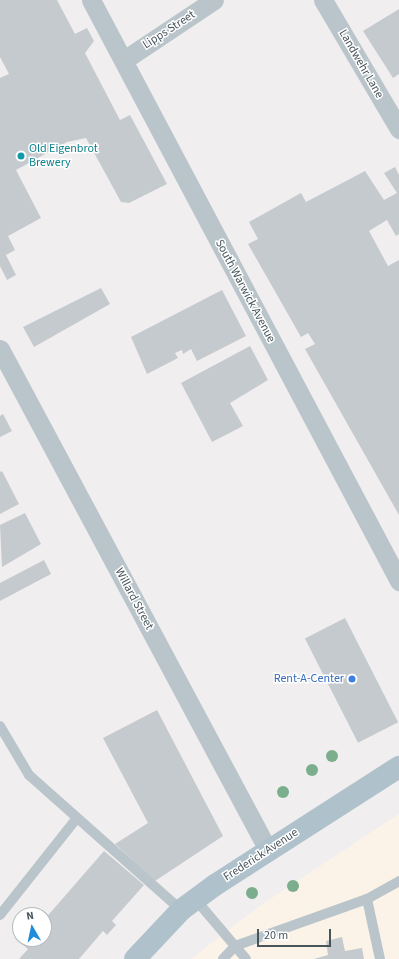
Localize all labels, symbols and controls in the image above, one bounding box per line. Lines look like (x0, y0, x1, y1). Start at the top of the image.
street label: Lipps Street (140, 8, 198, 52)
street label: Landwehr Lane (335, 27, 387, 101)
place label: Old Eigenbrot Brewery (29, 142, 98, 170)
marker: Old Eigenbrot Brewery (16, 151, 26, 161)
street label: South Warwick Avenue (212, 237, 278, 345)
street label: Willard Street (112, 566, 156, 632)
place label: Rent-A-Center (274, 672, 344, 686)
marker: Rent-A-Center (347, 674, 357, 684)
street label: Frederick Avenue (221, 825, 301, 885)
north arrow (12, 907, 52, 947)
text: N (25, 908, 35, 924)
scale bar (259, 921, 333, 947)
text: 20 m (264, 927, 288, 944)

